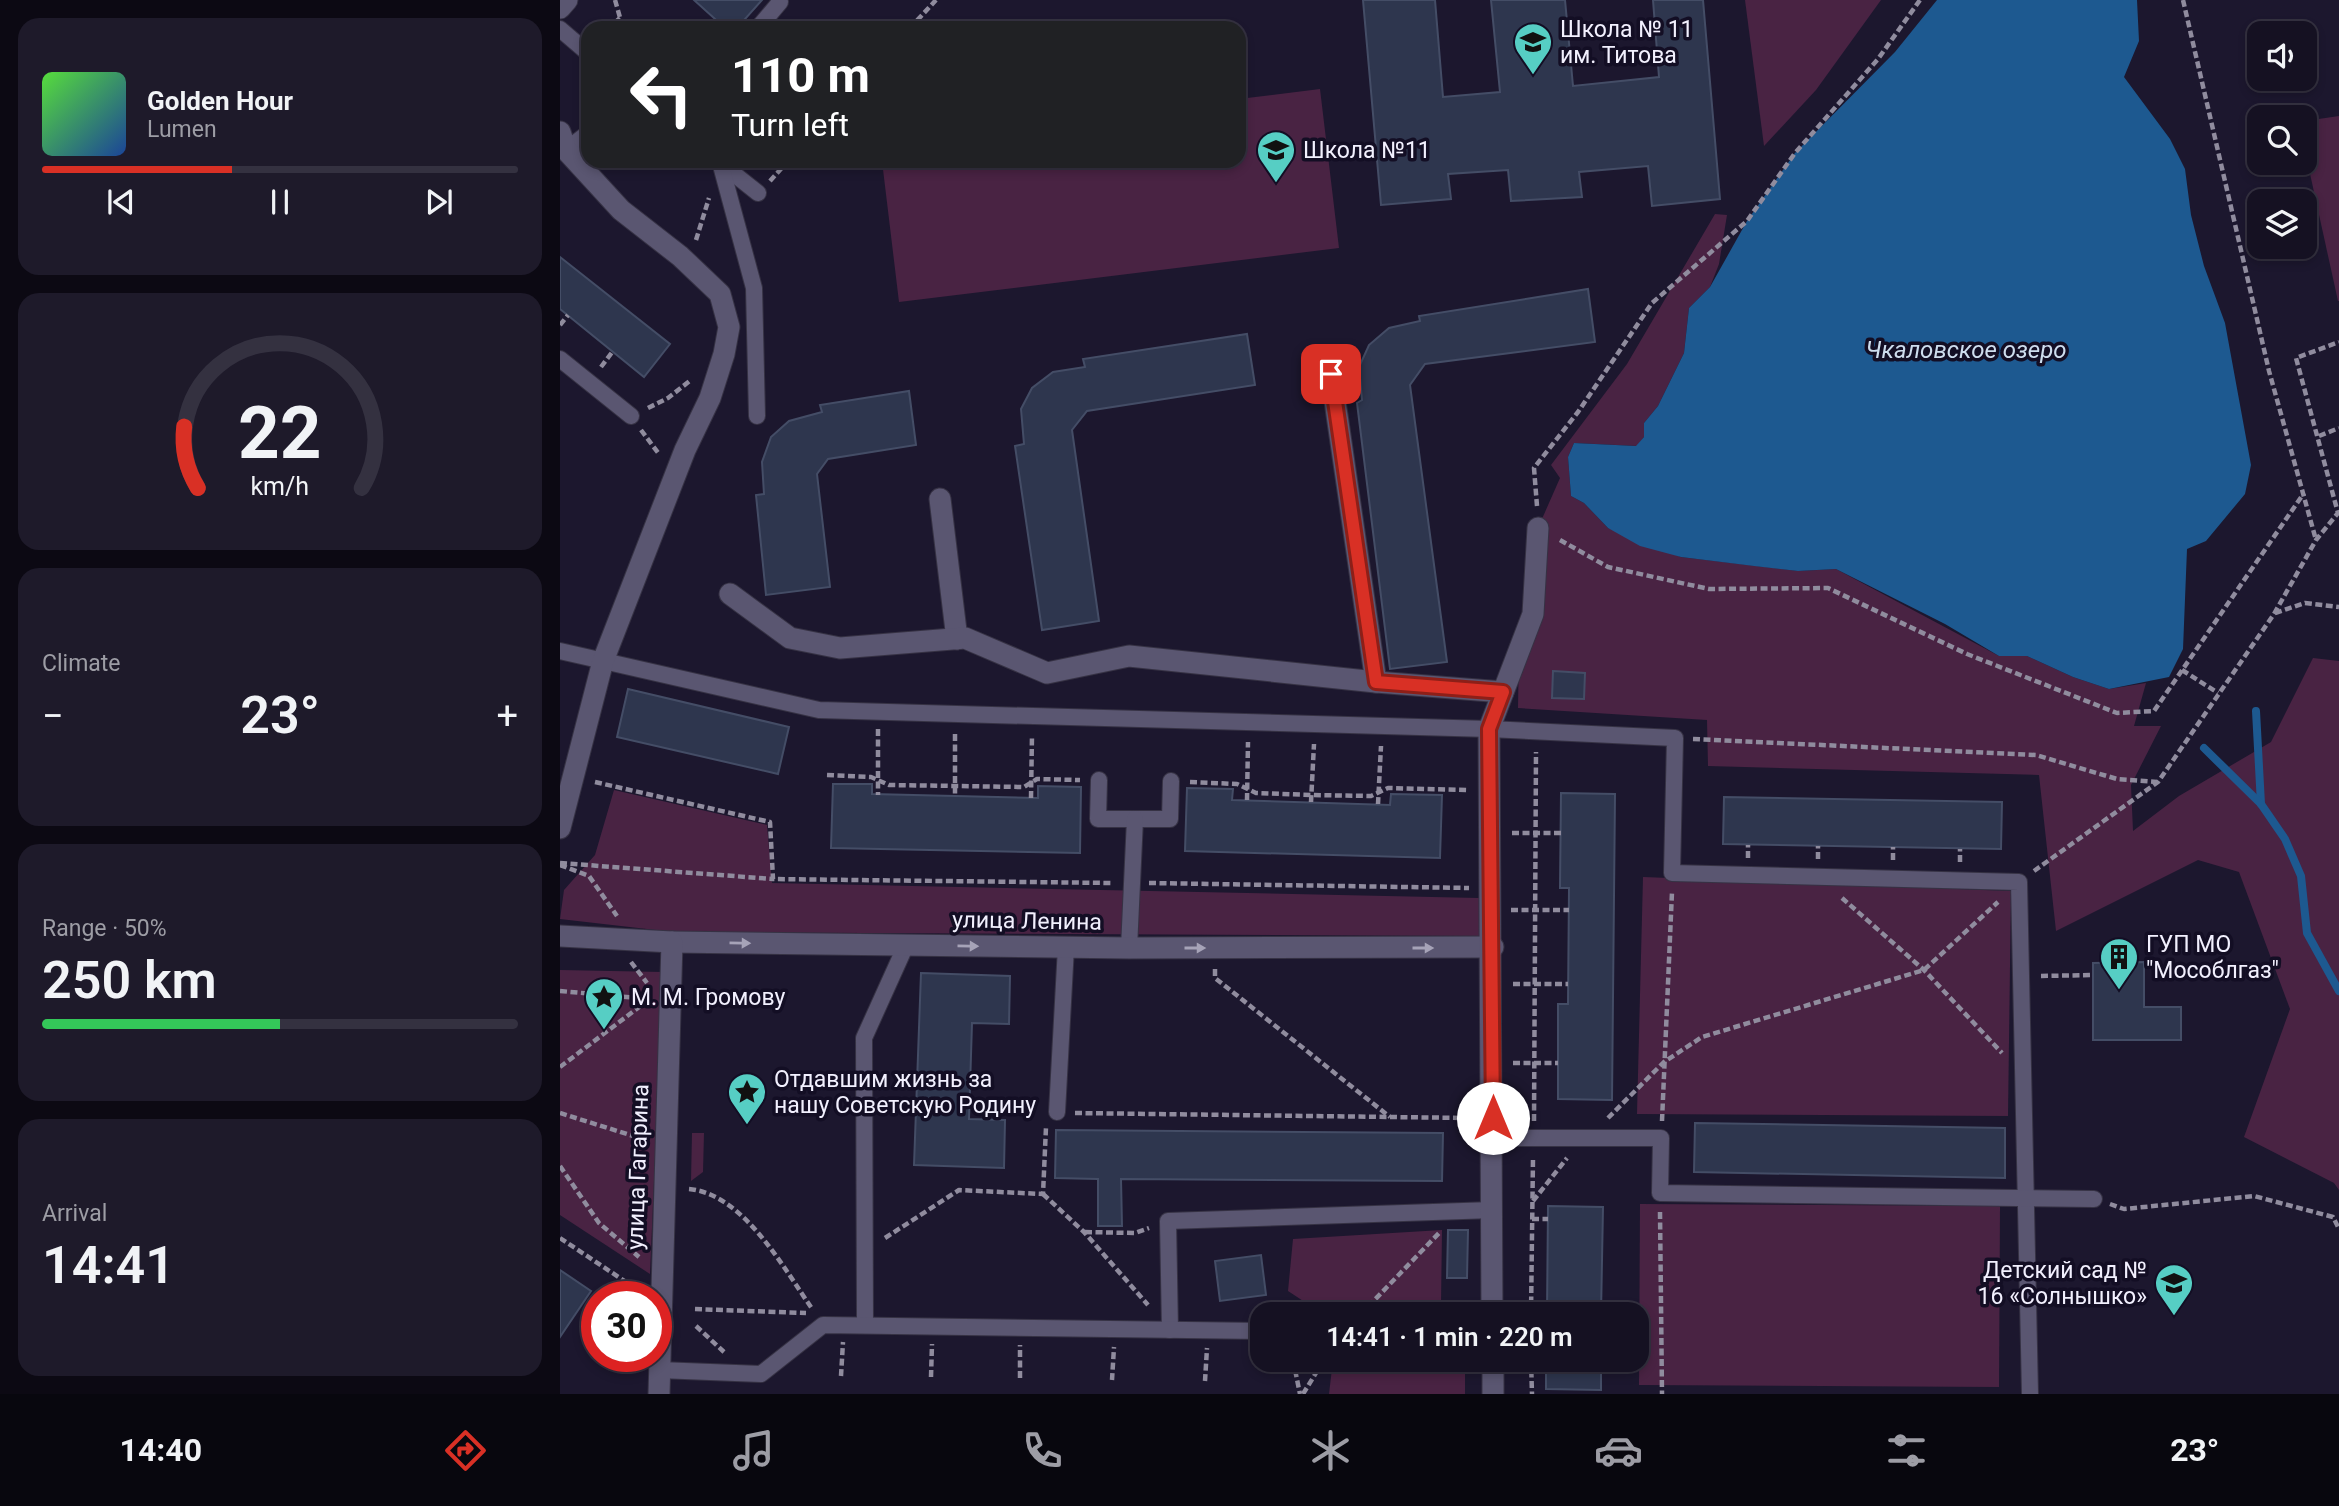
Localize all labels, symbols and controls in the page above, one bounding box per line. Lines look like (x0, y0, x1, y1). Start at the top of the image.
place label: Школа № 11 им. Титова (1560, 16, 1694, 69)
school or university icon: Школа № 11 им. Титова (1512, 21, 1554, 76)
map controls (2247, 21, 2317, 259)
button: sound (2247, 21, 2317, 91)
text: 110 m (731, 47, 870, 104)
icon: left (616, 49, 707, 140)
text: Golden Hour (147, 86, 293, 116)
button: search (2247, 105, 2317, 175)
text: Turn left (731, 106, 849, 144)
text: Lumen (147, 116, 217, 143)
school or university icon: Школа №11 (1255, 129, 1297, 184)
place label: Школа №11 (1303, 137, 1431, 164)
icon: previous (102, 183, 140, 221)
icon: pause (261, 183, 299, 221)
icon: next (420, 183, 458, 221)
button: layers (2247, 189, 2317, 259)
water label: Чкаловское озеро (1865, 336, 2067, 364)
pin (1301, 344, 1361, 404)
icon: arrive (1312, 355, 1350, 393)
text: 22 (238, 390, 322, 476)
text: km/h (251, 472, 309, 501)
text: Climate (42, 650, 121, 677)
text: 23° (240, 685, 320, 746)
text: − (42, 694, 64, 738)
text: + (496, 694, 518, 738)
street label: улица Ленина (952, 906, 1102, 936)
text: Range · 50% (42, 915, 167, 942)
place label: ГУП МО "Мособлгаз" (2146, 931, 2279, 984)
building icon: ГУП МО "Мособлгаз" (2098, 936, 2140, 991)
one-way arrow (729, 937, 751, 949)
one-way arrow (957, 940, 979, 952)
one-way arrow (1184, 942, 1206, 954)
one-way arrow (1412, 942, 1434, 954)
text: 250 km (42, 950, 217, 1011)
place icon: М. М. Громову (583, 976, 625, 1031)
place label: М. М. Громову (631, 984, 785, 1011)
place label: Отдавшим жизнь за нашу Советскую Родину (774, 1066, 1036, 1119)
place icon: Отдавшим жизнь за нашу Советскую Родину (726, 1071, 768, 1126)
position arrow (1456, 1081, 1530, 1155)
street label: улица Гагарина (622, 1084, 654, 1250)
text: Arrival (42, 1200, 107, 1227)
text: 14:41 (42, 1235, 175, 1296)
place label: Детский сад № 16 «Солнышко» (1978, 1257, 2147, 1310)
school or university icon: Детский сад № 16 «Солнышко» (2153, 1262, 2195, 1317)
speed limit sign: 30 (581, 1281, 672, 1372)
text: 14:41 · 1 min · 220 m (1326, 1322, 1573, 1352)
icon: directions (441, 1426, 490, 1475)
icon: music (729, 1426, 778, 1475)
icon: phone (1018, 1426, 1067, 1475)
icon: climate (1306, 1426, 1355, 1475)
icon: car (1594, 1426, 1643, 1475)
icon: filters (1882, 1426, 1931, 1475)
text: 14:40 (120, 1431, 202, 1469)
text: 23° (2170, 1431, 2219, 1469)

